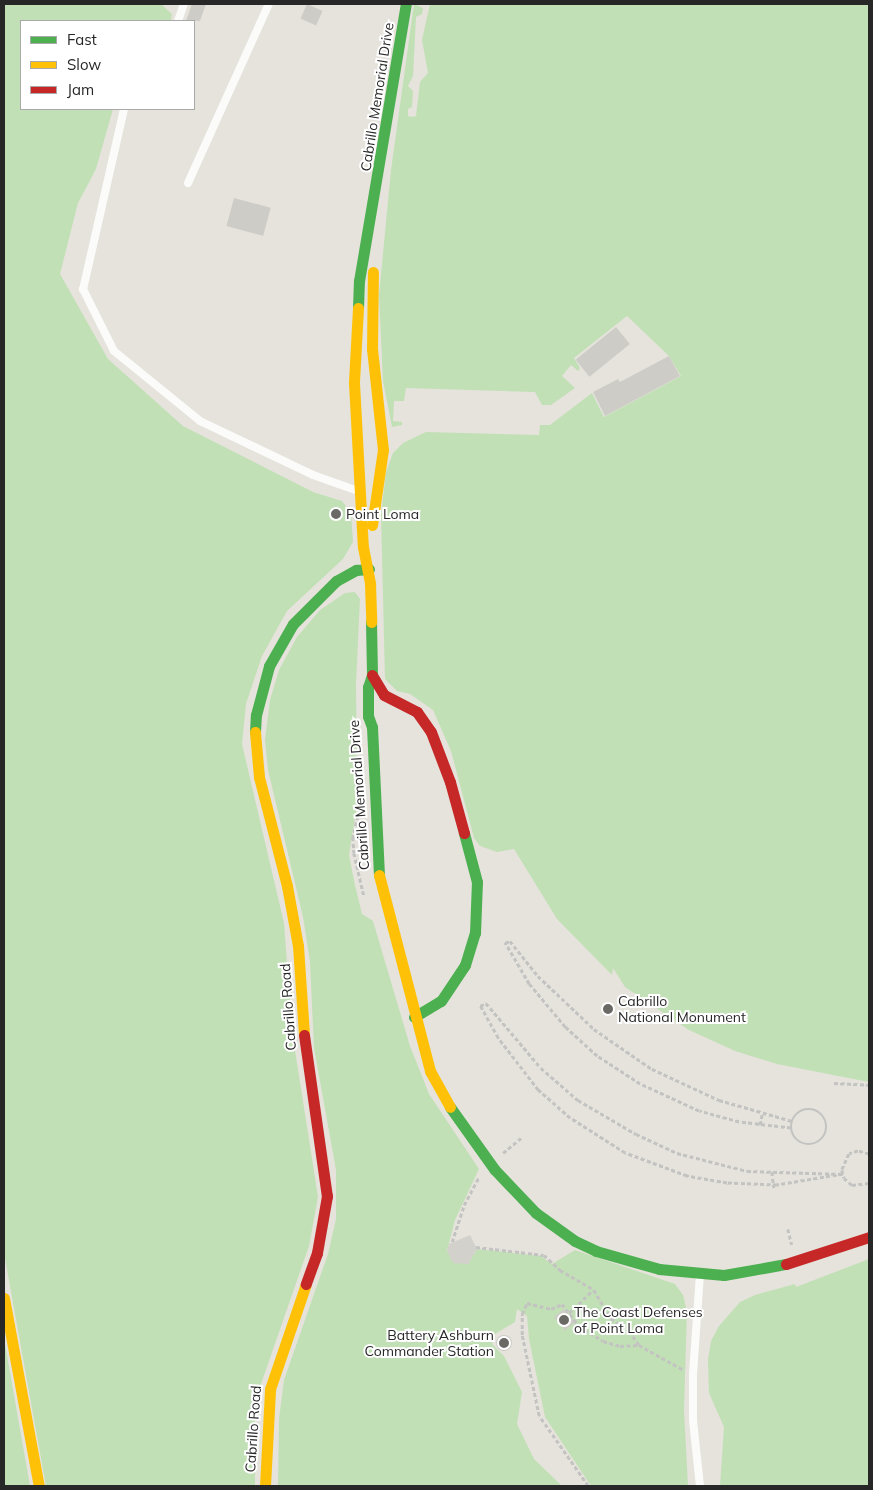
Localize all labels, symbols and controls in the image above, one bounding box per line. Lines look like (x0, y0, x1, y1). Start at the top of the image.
legend (20, 20, 195, 110)
street label: Cabrillo Memorial Drive (357, 21, 397, 173)
text: Fast (67, 30, 97, 49)
text: Slow (67, 55, 101, 74)
text: Jam (67, 80, 94, 99)
place label: Point Loma (346, 506, 419, 522)
marker: Point Loma (330, 508, 342, 520)
street label: Cabrillo Memorial Drive (345, 719, 373, 871)
street label: Cabrillo Road (277, 963, 299, 1051)
place label: Cabrillo National Monument (618, 993, 746, 1026)
marker: Cabrillo National Monument (602, 1003, 614, 1015)
place label: The Coast Defenses of Point Loma (574, 1304, 703, 1336)
marker: The Coast Defenses of Point Loma (558, 1314, 570, 1326)
place label: Battery Ashburn Commander Station (365, 1327, 494, 1360)
marker: Battery Ashburn Commander Station (498, 1337, 510, 1349)
street label: Cabrillo Road (242, 1385, 264, 1473)

